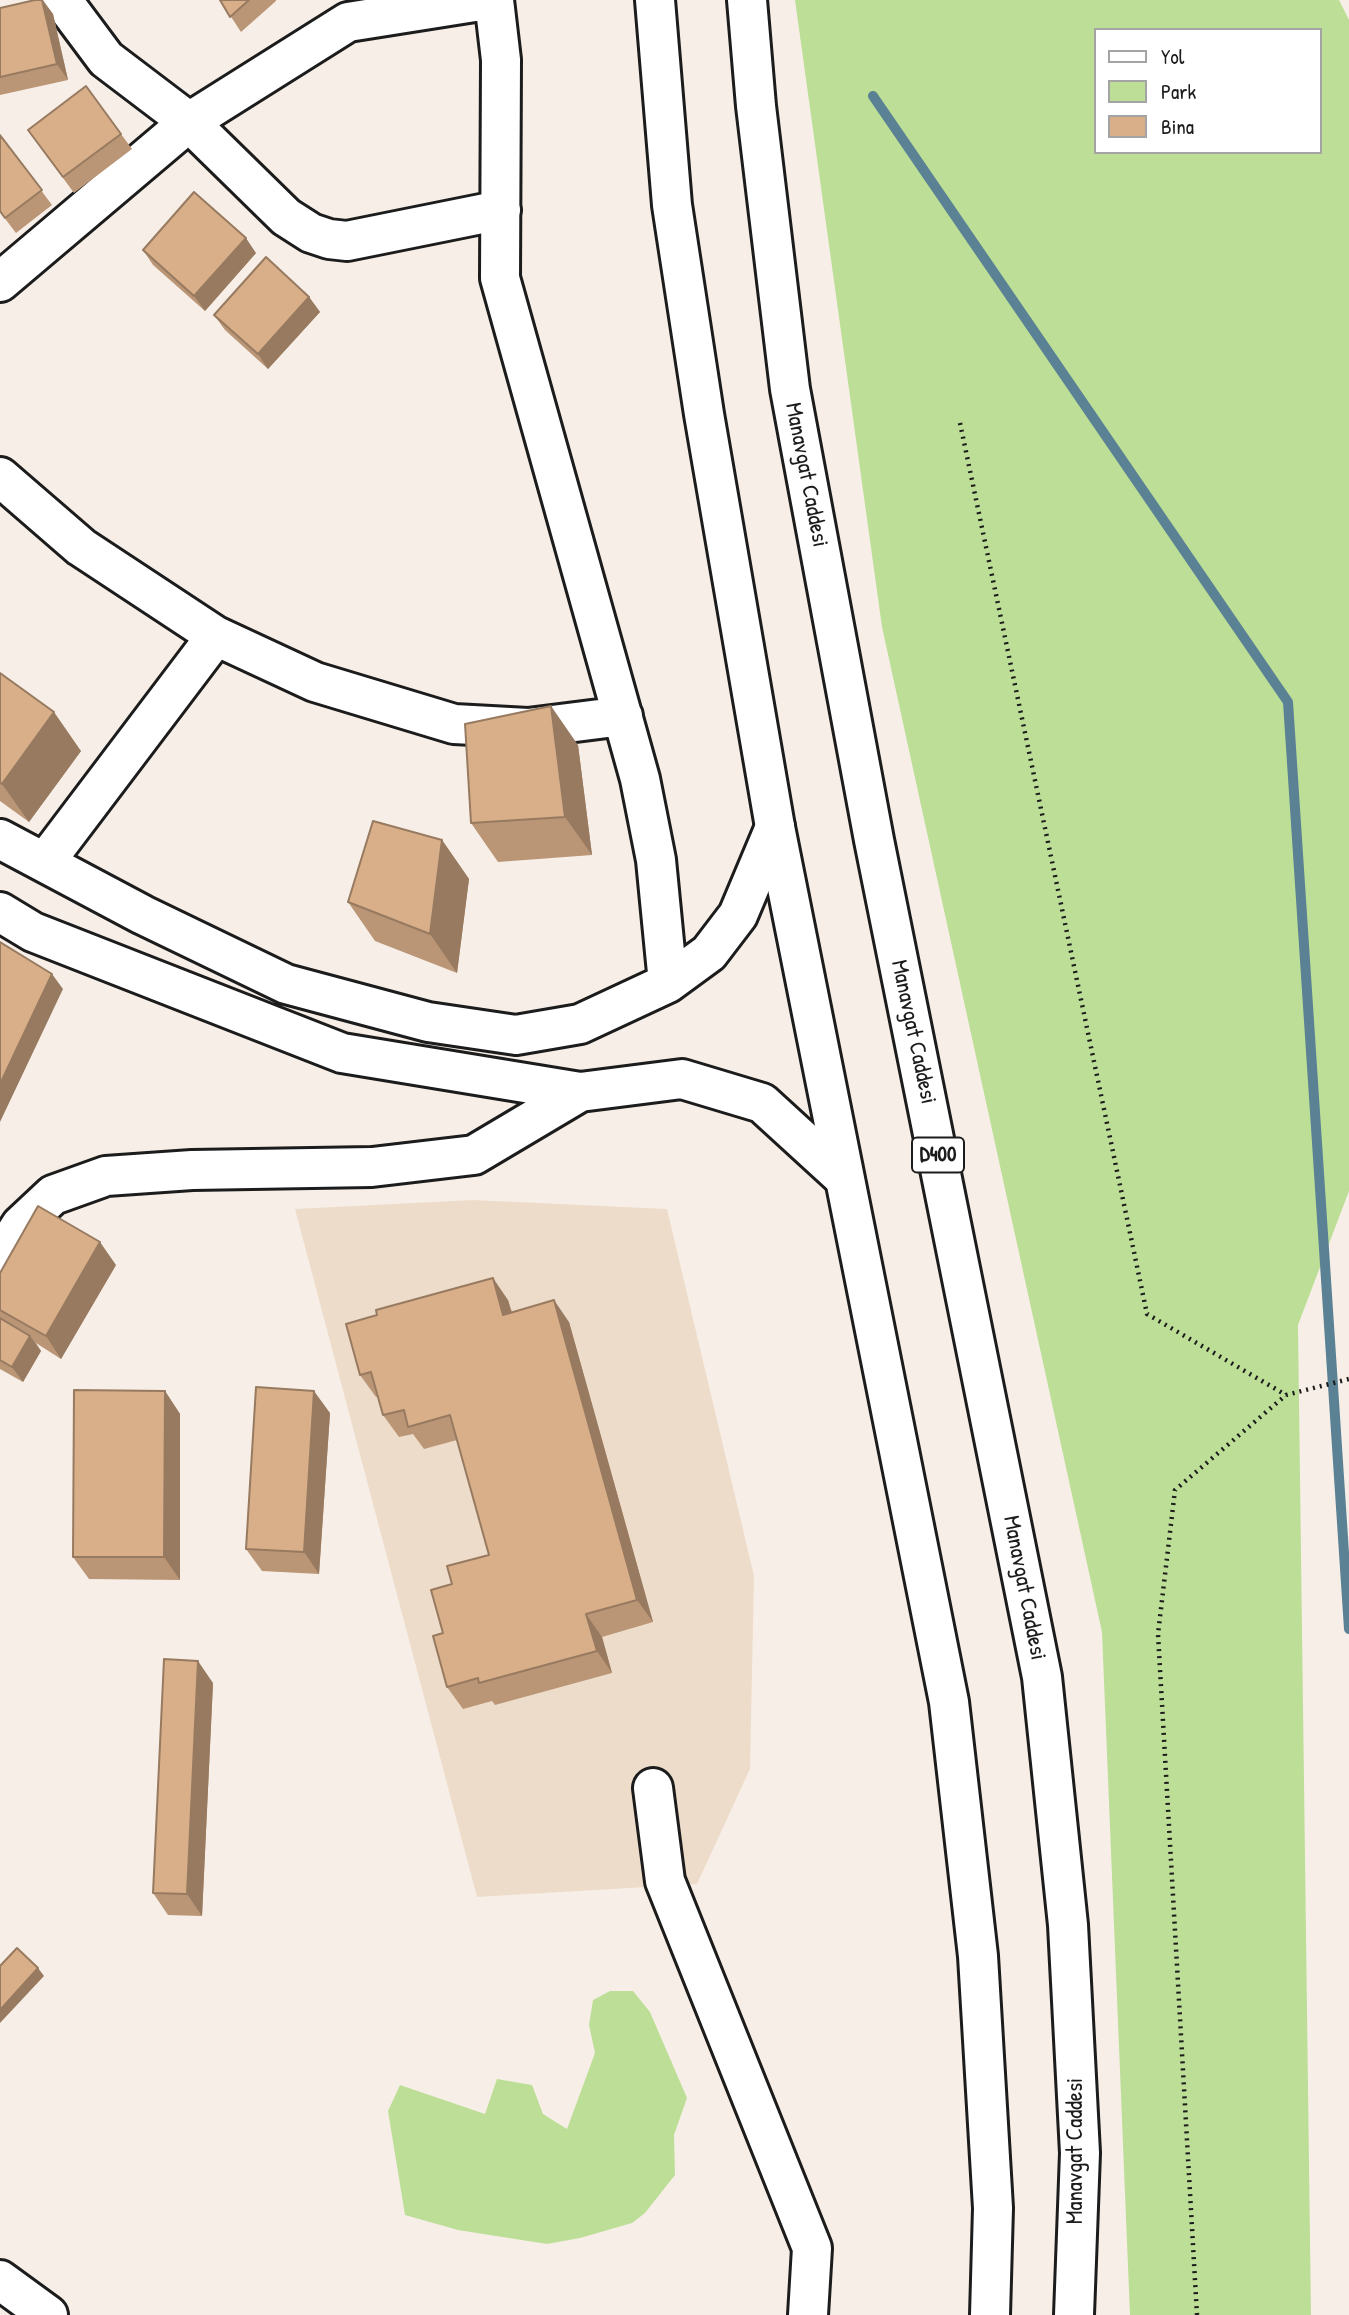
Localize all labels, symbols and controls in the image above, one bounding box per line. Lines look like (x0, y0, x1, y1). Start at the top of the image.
legend (1094, 28, 1321, 154)
text: Yol (1161, 42, 1184, 71)
text: Park (1161, 77, 1196, 106)
text: Bina (1161, 112, 1194, 141)
street label: Manavgat Caddesi (778, 400, 834, 550)
street label: Manavgat Caddesi (884, 957, 942, 1107)
road number: D400 (912, 1138, 964, 1172)
street label: Manavgat Caddesi (996, 1513, 1052, 1663)
street label: Manavgat Caddesi (1062, 2078, 1090, 2224)

